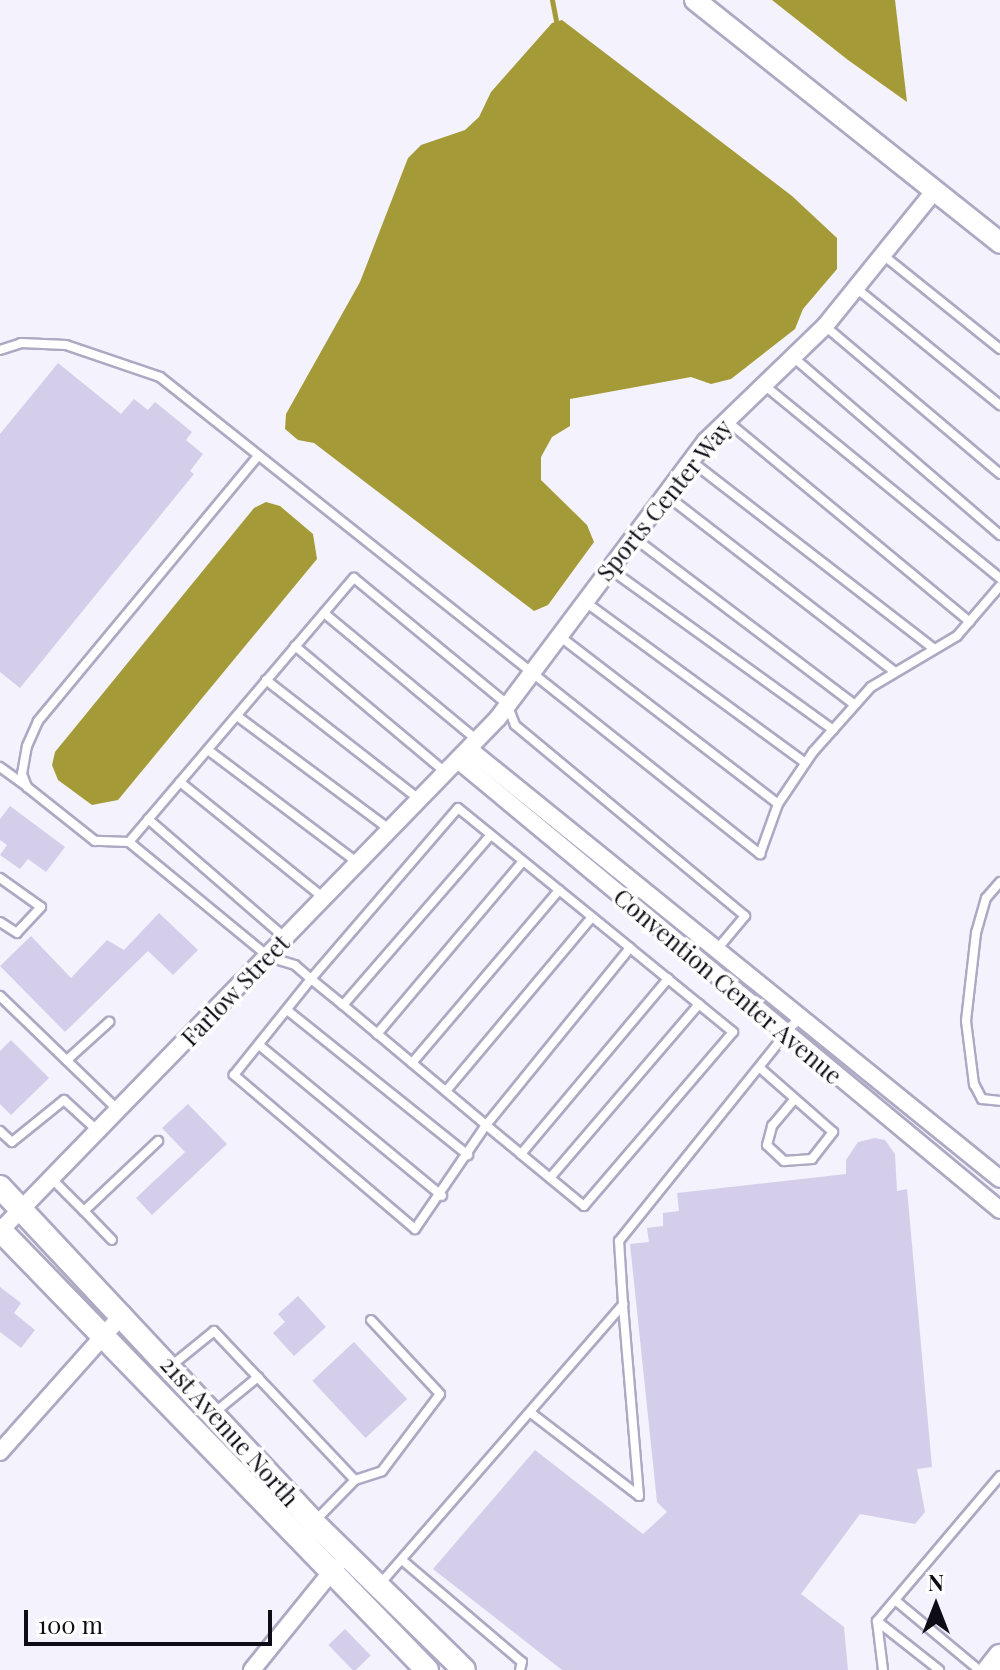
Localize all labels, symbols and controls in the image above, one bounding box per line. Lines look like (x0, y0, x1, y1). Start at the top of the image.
street label: Sports Center Way (590, 413, 738, 587)
street label: Convention Center Avenue (608, 882, 848, 1090)
street label: Farlow Street (175, 928, 295, 1052)
street label: 21st Avenue North (154, 1349, 306, 1513)
north arrow (896, 1566, 976, 1646)
text: N (928, 1567, 944, 1597)
scale bar (28, 1594, 276, 1644)
text: 100 m (38, 1608, 103, 1640)

